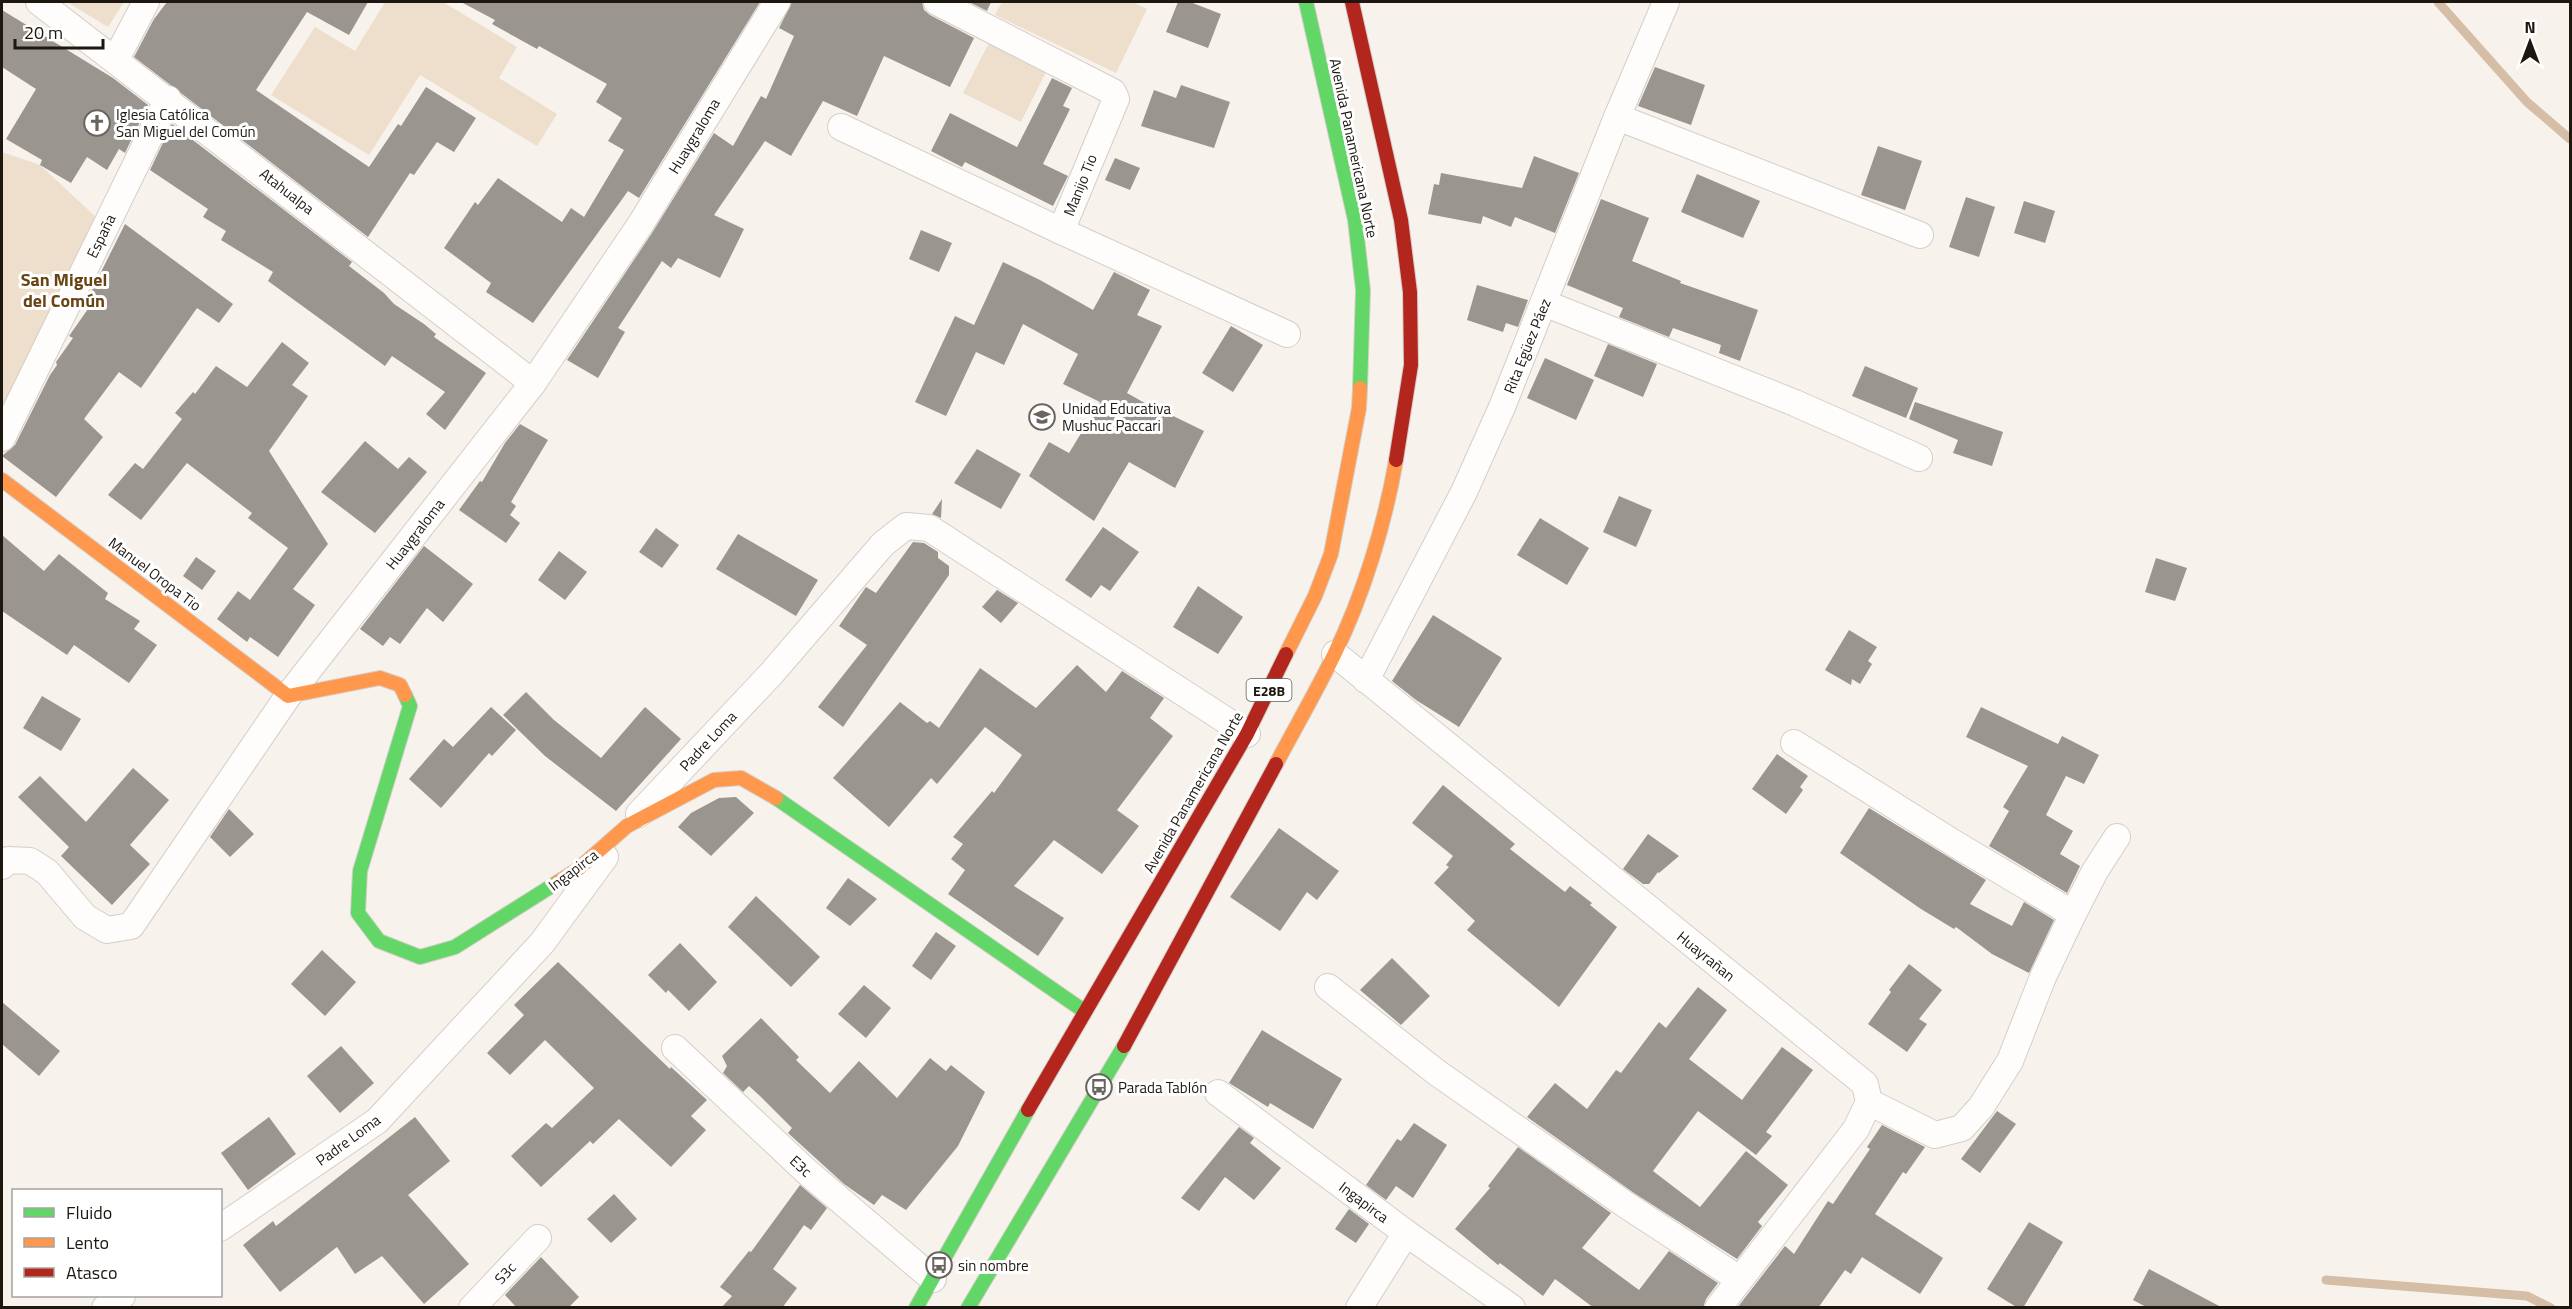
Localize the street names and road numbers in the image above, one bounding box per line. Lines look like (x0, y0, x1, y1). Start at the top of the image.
street label: Avenida Panamericana Norte (1324, 56, 1384, 240)
street label: Huaygraloma (662, 93, 726, 178)
street label: Manijo Tio (1057, 150, 1103, 219)
street label: Atahualpa (255, 162, 320, 220)
street label: España (81, 210, 122, 262)
street label: Rita Egüez Páez (1497, 295, 1557, 397)
street label: Huaygraloma (380, 493, 450, 574)
street label: Manuel Oropa Tio (104, 531, 206, 617)
road number: E28B (1246, 679, 1292, 701)
street label: Padre Loma (674, 705, 742, 776)
street label: Avenida Panamericana Norte (1137, 707, 1249, 877)
street label: Ingapirca (543, 843, 603, 896)
street label: Huayrañan (1672, 925, 1740, 987)
street label: Padre Loma (311, 1108, 386, 1171)
street label: E3c (785, 1150, 817, 1182)
street label: Ingapirca (1334, 1176, 1394, 1229)
street label: S3c (489, 1257, 521, 1289)

